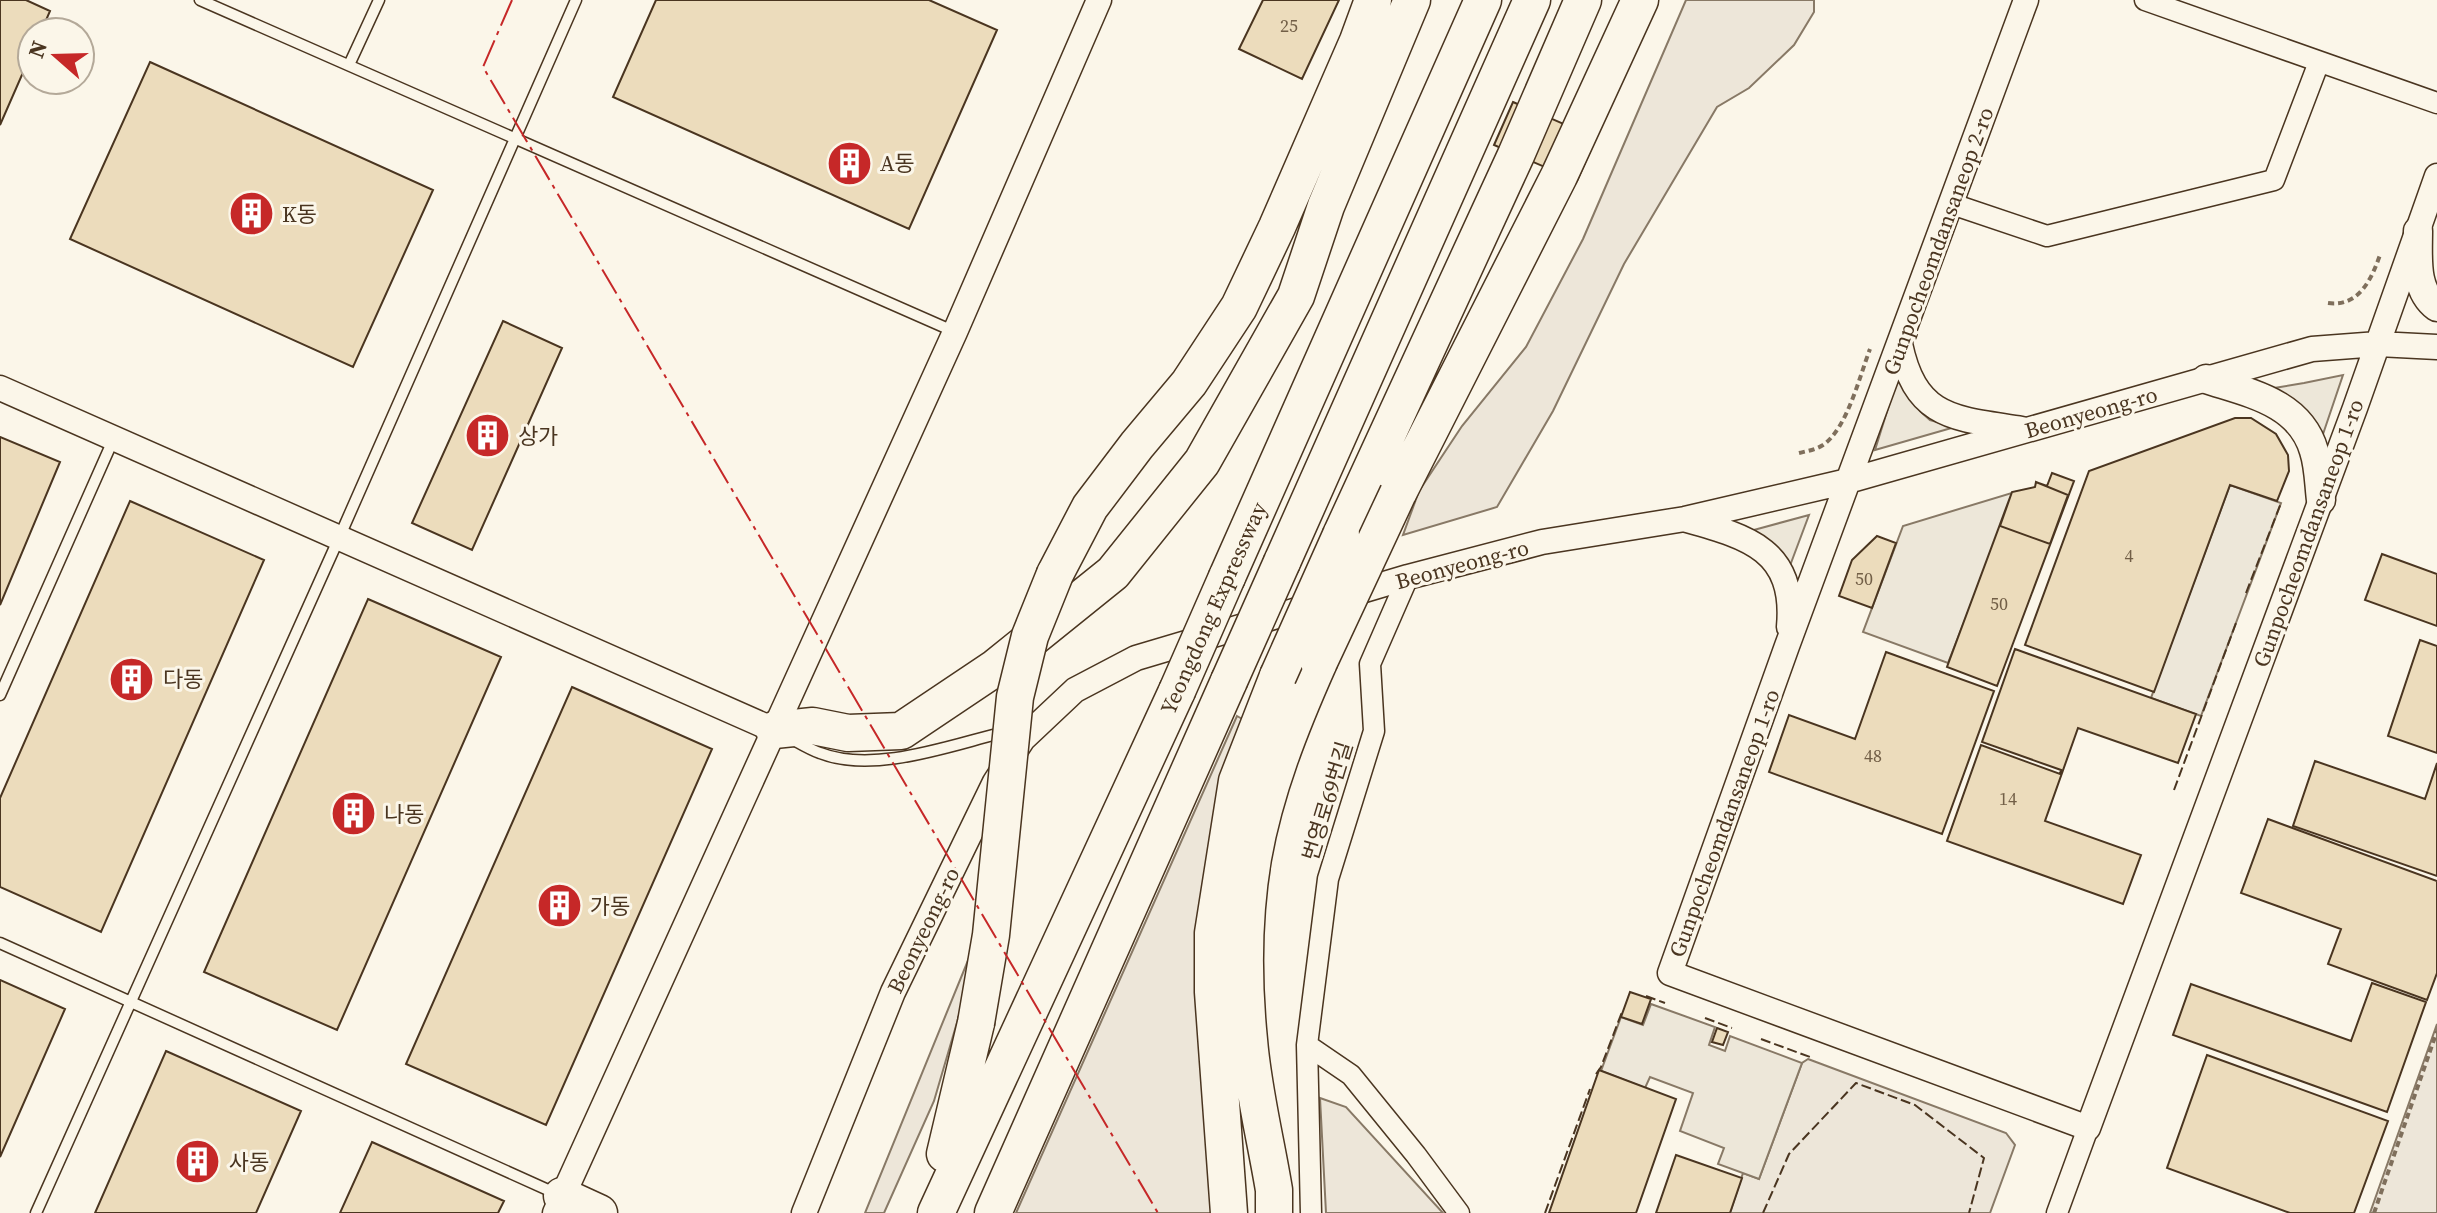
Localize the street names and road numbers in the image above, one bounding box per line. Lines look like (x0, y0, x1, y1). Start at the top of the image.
street label: Gunpocheomdansaneop 2-ro (1875, 103, 2001, 379)
street label: Beonyeong-ro (2021, 379, 2161, 445)
street label: Gunpocheomdansaneop 1-ro (2245, 395, 2371, 671)
street label: Yeongdong Expressway (1153, 496, 1274, 719)
street label: Beonyeong-ro (1392, 532, 1532, 596)
street label: Gunpocheomdansaneop 1-ro (1661, 685, 1787, 961)
street label: 번영로69번길 (1295, 738, 1359, 864)
street label: Beonyeong-ro (880, 862, 966, 998)

